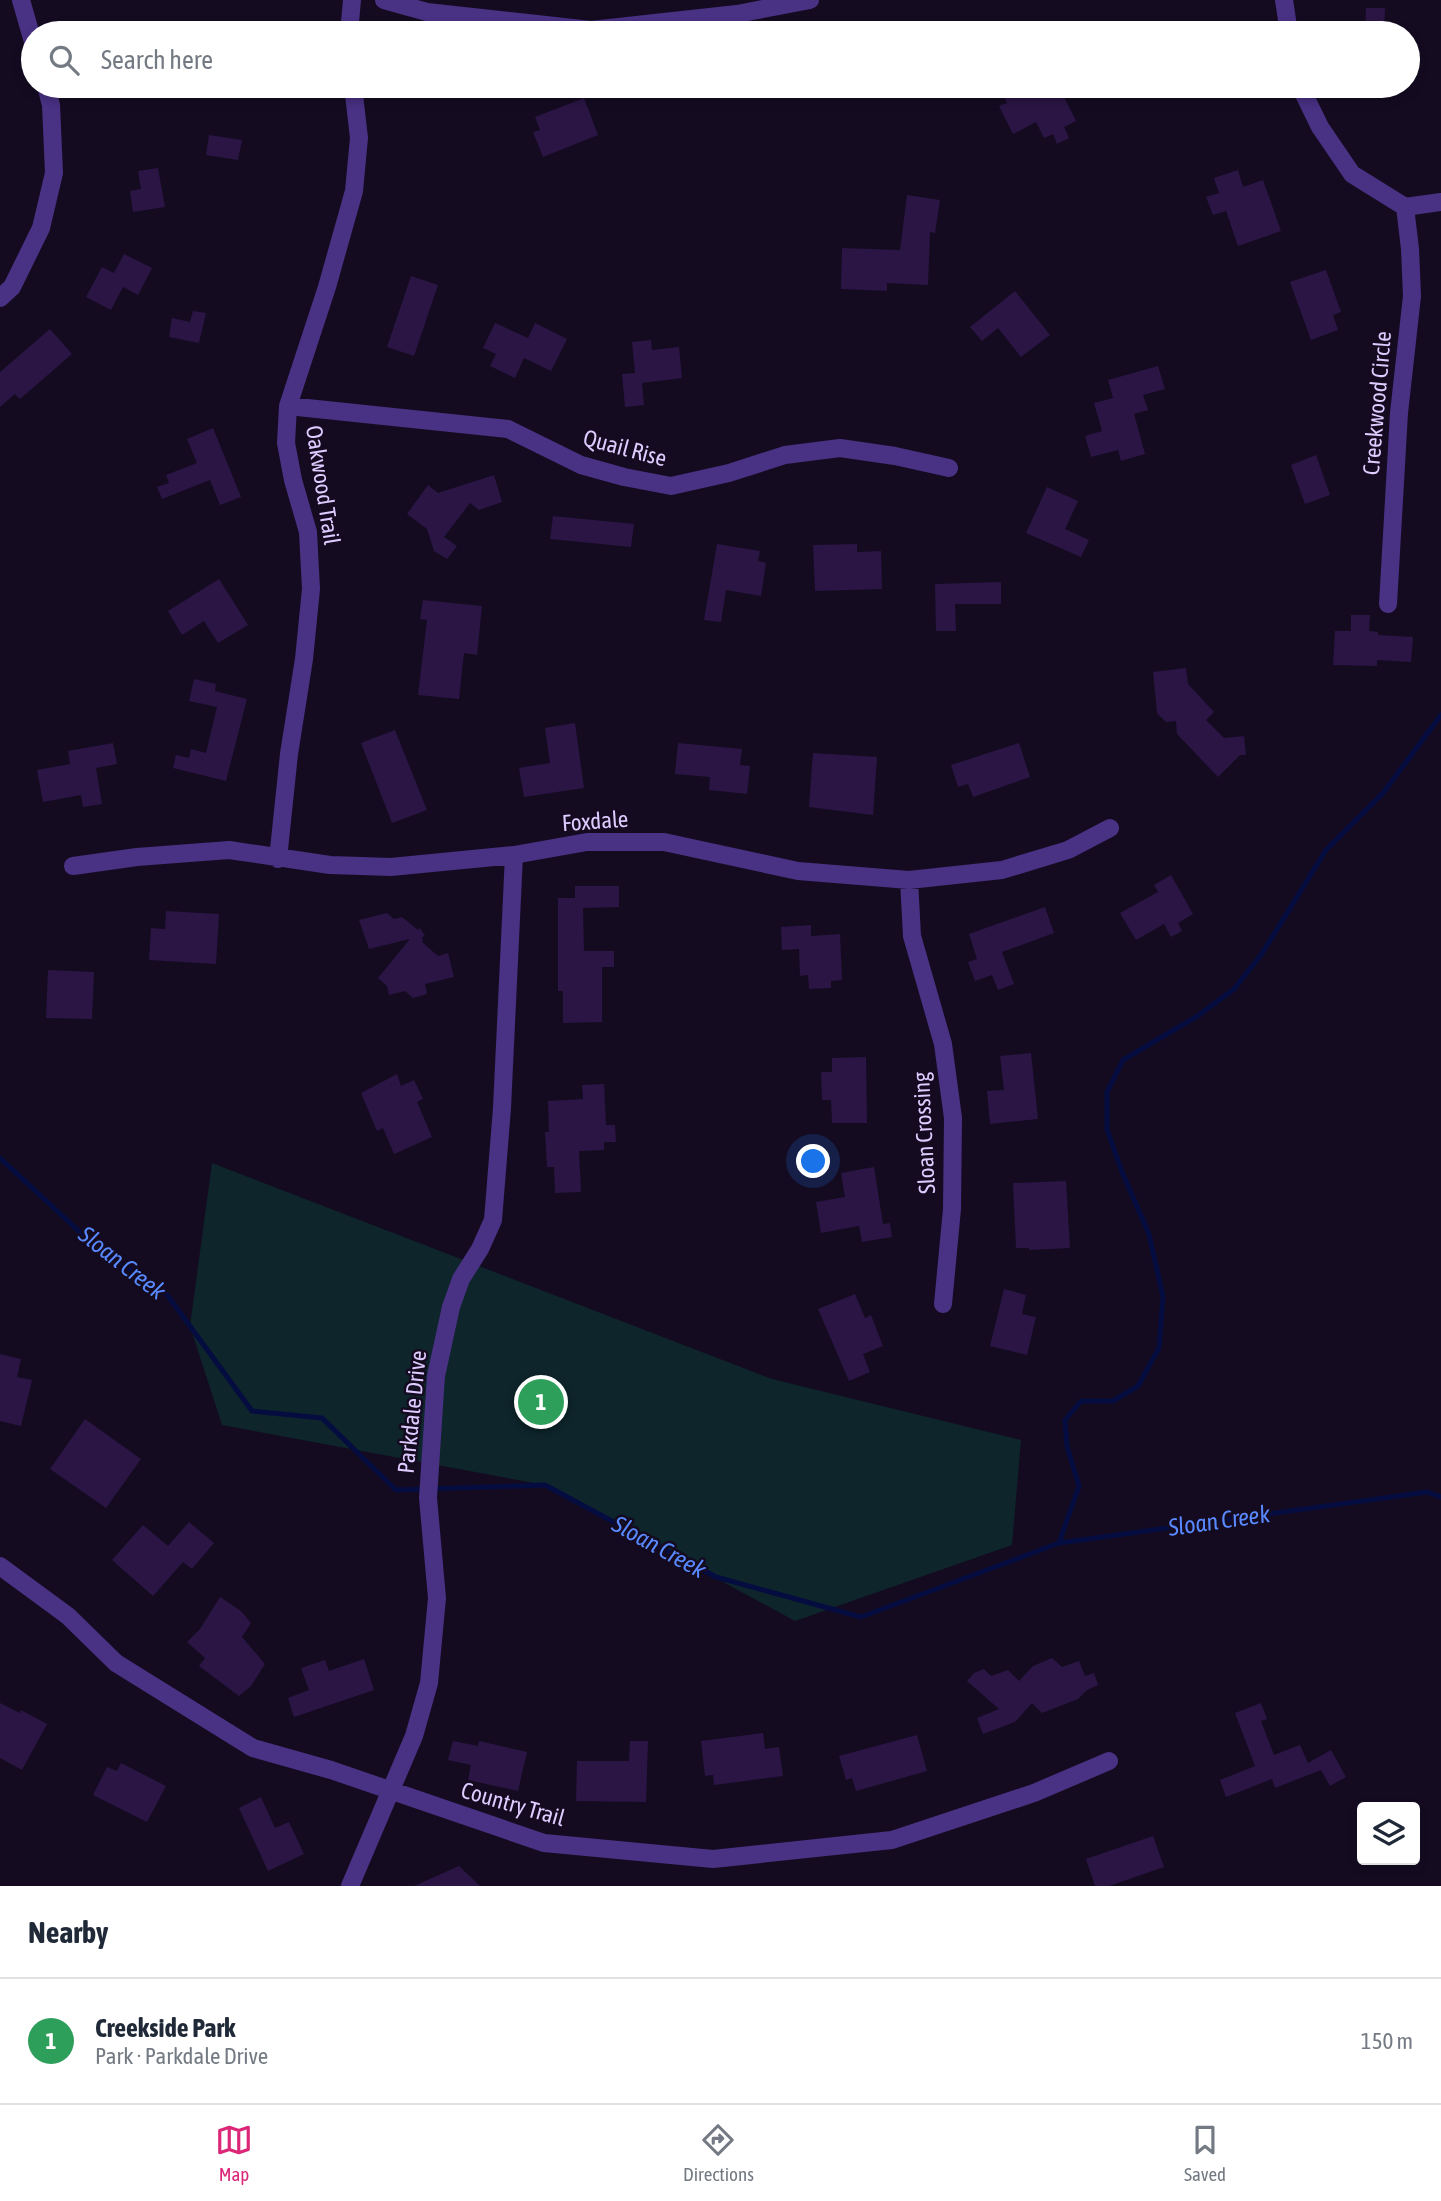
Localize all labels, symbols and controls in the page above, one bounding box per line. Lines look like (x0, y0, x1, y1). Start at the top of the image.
search box (21, 21, 1420, 98)
icon: search (45, 41, 83, 79)
text: Search here (101, 45, 213, 75)
street label: Creekwood Circle (1358, 330, 1396, 476)
street label: Oakwood Trail (301, 423, 345, 547)
street label: Quail Rise (581, 424, 669, 472)
street label: Foxdale (561, 806, 629, 836)
street label: Sloan Crossing (908, 1071, 940, 1195)
your location (796, 1144, 830, 1178)
water label: Sloan Creek (73, 1220, 171, 1305)
street label: Parkdale Drive (393, 1349, 431, 1475)
pin: 1 (518, 1376, 564, 1428)
water label: Sloan Creek (1165, 1500, 1272, 1541)
water label: Sloan Creek (607, 1509, 711, 1583)
street label: Country Trail (458, 1777, 568, 1831)
map controls (1357, 1802, 1420, 1865)
button: layers (1357, 1802, 1420, 1865)
text: Nearby (28, 1915, 108, 1949)
text: Creekside Park (95, 2013, 236, 2043)
text: 1 (46, 2028, 56, 2054)
text: 150 m (1361, 2028, 1413, 2054)
text: Park · Parkdale Drive (95, 2043, 268, 2069)
tab: Map (215, 2121, 253, 2185)
tab: Directions (683, 2121, 754, 2185)
tab: Saved (1184, 2121, 1226, 2185)

